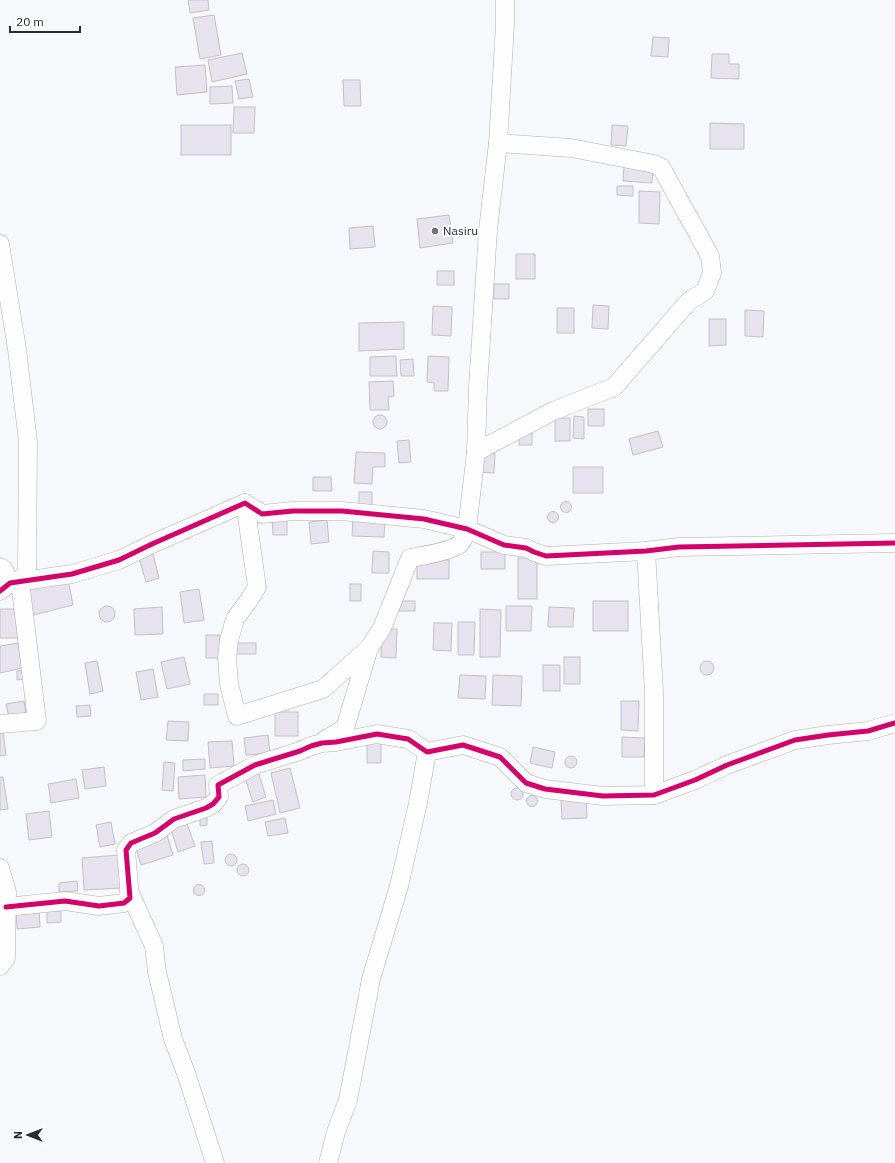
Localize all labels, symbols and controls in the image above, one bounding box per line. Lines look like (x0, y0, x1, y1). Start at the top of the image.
scale bar (10, 8, 80, 34)
text: 20 m (16, 14, 44, 29)
place label: Nasiru (443, 223, 478, 238)
marker: Nasiru (430, 226, 440, 236)
north arrow (8, 1115, 48, 1155)
text: N (11, 1131, 25, 1139)

